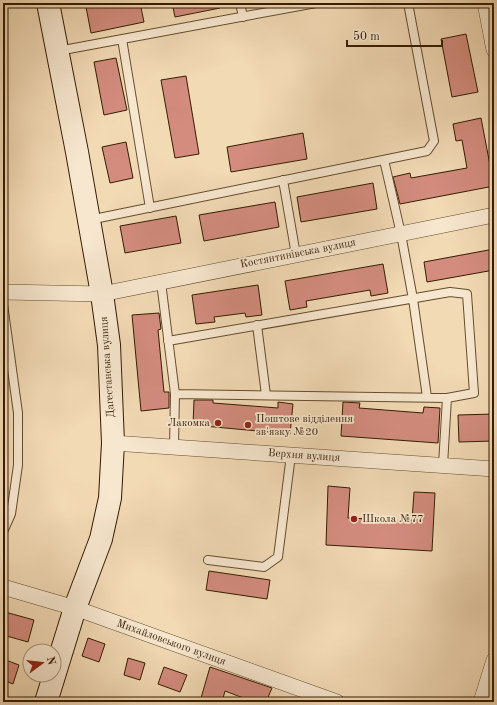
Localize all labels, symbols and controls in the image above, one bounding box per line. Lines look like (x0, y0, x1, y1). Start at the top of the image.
scale bar (347, 22, 442, 48)
text: 50 m (353, 30, 380, 43)
street label: Костянтинівська вулиця (239, 237, 357, 271)
street label: Дагестанська вулиця (99, 316, 117, 418)
place label: Поштове відділення зв'язку №20 (256, 414, 353, 438)
place label: Лакомка (168, 418, 211, 429)
marker: Лакомка (213, 418, 223, 428)
marker: Поштове відділення зв'язку №20 (243, 420, 253, 430)
street label: Верхня вулиця (268, 448, 341, 464)
marker: Школа №77 (349, 514, 359, 524)
place label: Школа №77 (362, 514, 424, 525)
street label: Михайловського вулиця (115, 618, 227, 668)
north arrow (22, 643, 62, 683)
text: N (44, 655, 57, 667)

